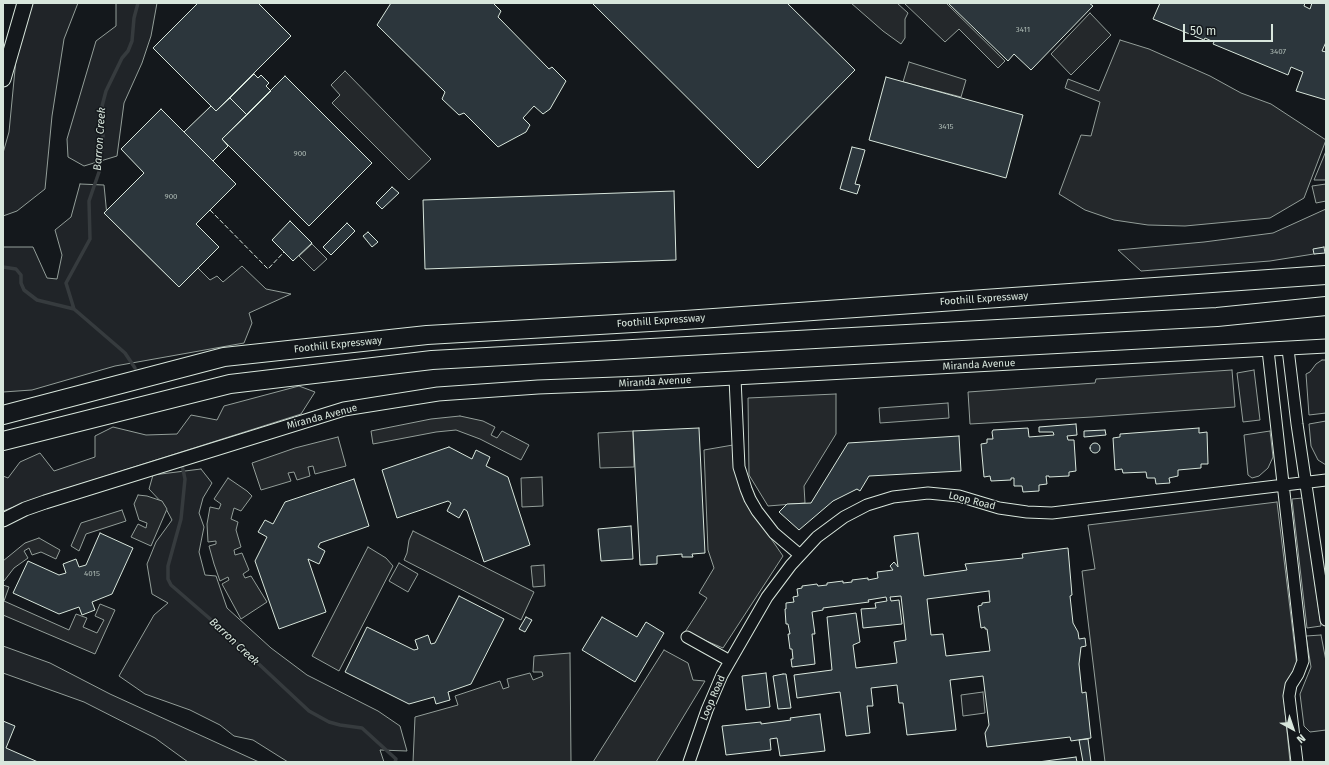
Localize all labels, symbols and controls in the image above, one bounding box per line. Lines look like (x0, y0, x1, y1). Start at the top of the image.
scale bar (1185, 16, 1275, 42)
text: 50 m (1190, 24, 1216, 38)
house number: 3411 (1016, 25, 1030, 35)
house number: 3407 (1270, 47, 1286, 57)
water label: Barron Creek (91, 107, 109, 171)
house number: 3415 (938, 122, 954, 132)
house number: 900 (293, 149, 307, 159)
house number: 900 (164, 192, 178, 202)
street label: Foothill Expressway (939, 290, 1029, 308)
street label: Foothill Expressway (616, 312, 706, 330)
street label: Foothill Expressway (293, 334, 383, 356)
street label: Miranda Avenue (942, 357, 1016, 373)
street label: Miranda Avenue (618, 374, 692, 390)
street label: Miranda Avenue (285, 402, 359, 432)
street label: Loop Road (947, 489, 997, 513)
house number: 4015 (84, 569, 100, 579)
water label: Barron Creek (206, 615, 262, 669)
street label: Loop Road (698, 674, 728, 722)
north arrow (1273, 709, 1313, 749)
text: N (1294, 731, 1308, 746)

